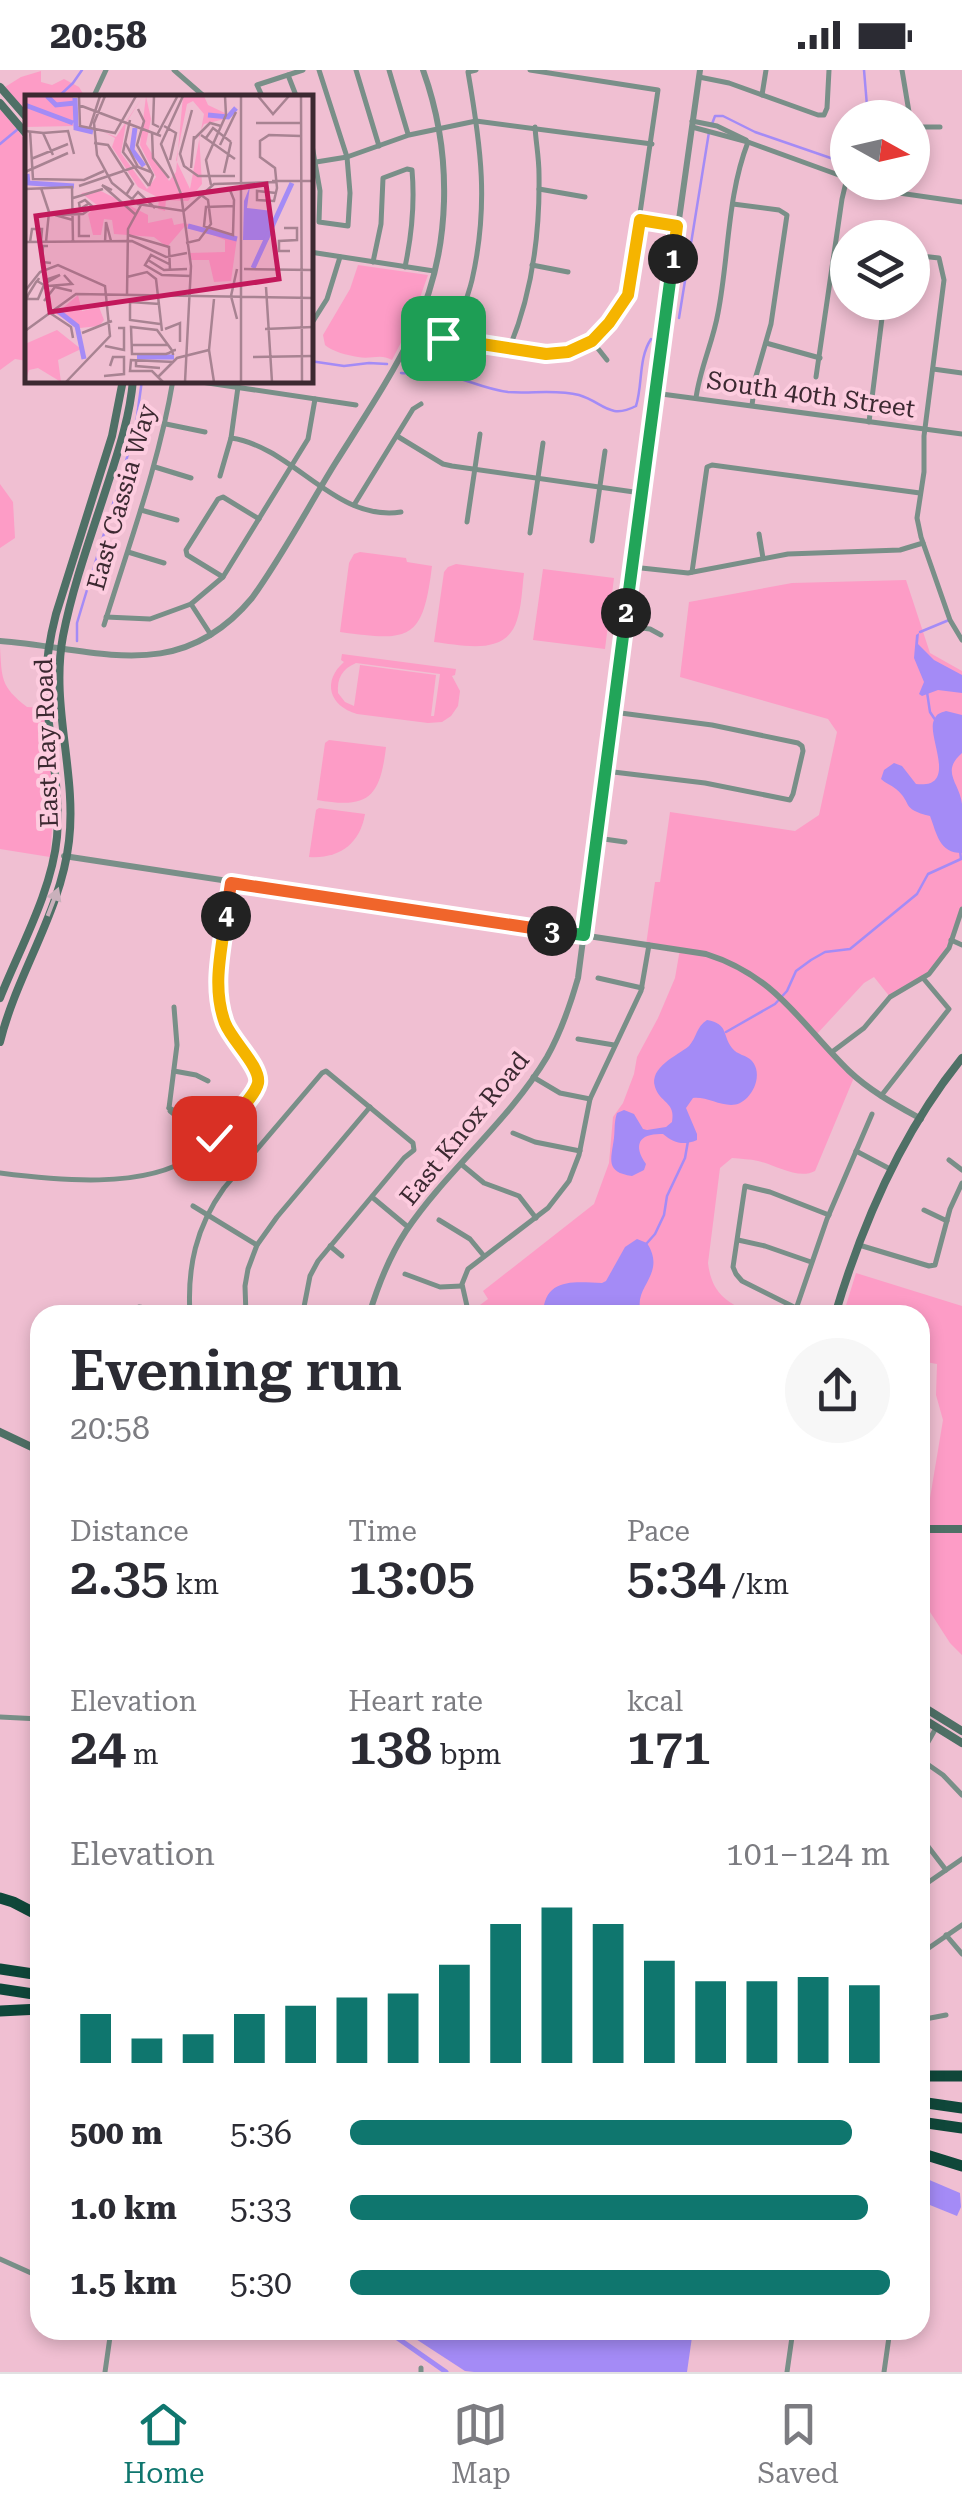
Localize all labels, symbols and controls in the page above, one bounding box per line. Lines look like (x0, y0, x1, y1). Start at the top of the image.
text: 20:58 (50, 13, 147, 57)
inset map (25, 95, 312, 382)
north arrow (830, 100, 930, 200)
map controls (830, 100, 930, 320)
button: layers (830, 220, 930, 320)
pin: 1 (648, 234, 698, 284)
text: 1 (665, 242, 681, 275)
pin (401, 296, 486, 381)
icon: arrive (416, 311, 471, 366)
street label: South 40th Street (705, 366, 917, 423)
street label: East Cassia Way (81, 401, 162, 594)
pin: 2 (601, 588, 651, 638)
text: 2 (618, 596, 634, 629)
street label: East Ray Road (29, 658, 64, 828)
one-way arrow (46, 886, 62, 916)
pin: 4 (201, 891, 251, 941)
text: 4 (218, 899, 234, 932)
pin: 3 (527, 906, 577, 956)
text: 3 (544, 914, 560, 947)
street label: East Knox Road (394, 1046, 535, 1211)
pin (172, 1096, 257, 1181)
icon: check (187, 1111, 242, 1166)
button: share (785, 1338, 890, 1443)
text: Evening run (70, 1339, 402, 1403)
text: 20:58 (70, 1409, 150, 1447)
text: Distance (70, 1515, 189, 1548)
text: Time (348, 1515, 417, 1548)
text: Pace (627, 1515, 690, 1548)
text: 2.35 (70, 1548, 169, 1606)
text: 13:05 (348, 1548, 475, 1606)
text: 5:34 (627, 1548, 725, 1606)
text: km (169, 1568, 219, 1601)
text: /km (725, 1568, 789, 1601)
text: Elevation (70, 1685, 197, 1718)
text: Heart rate (348, 1685, 483, 1718)
text: kcal (627, 1685, 683, 1718)
text: 24 (70, 1718, 126, 1776)
text: 138 (348, 1718, 432, 1776)
text: 171 (627, 1718, 711, 1776)
text: m (126, 1738, 159, 1771)
text: bpm (432, 1738, 501, 1771)
text: Elevation (70, 1835, 215, 1873)
text: 101–124 m (726, 1835, 890, 1873)
text: 500 m (70, 2114, 163, 2152)
text: 5:36 (230, 2114, 292, 2152)
text: 1.0 km (70, 2189, 177, 2227)
text: 5:33 (230, 2189, 292, 2227)
text: 1.5 km (70, 2264, 177, 2302)
text: 5:30 (230, 2264, 292, 2302)
tab: Home (123, 2397, 204, 2490)
tab: Map (451, 2397, 511, 2490)
tab: Saved (758, 2397, 839, 2490)

